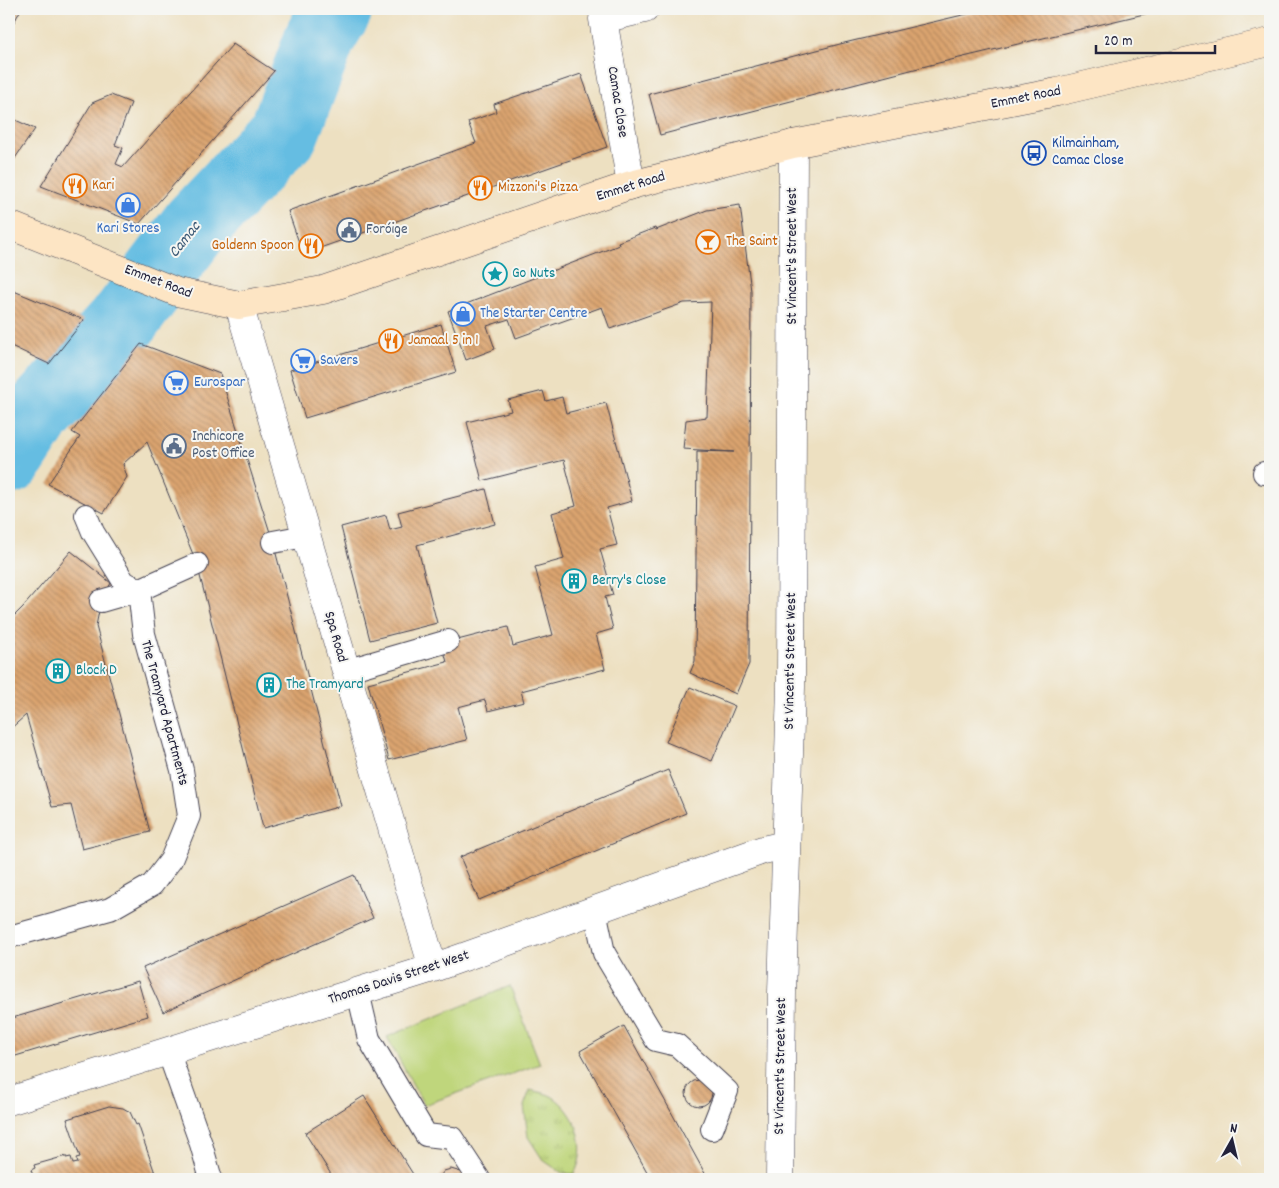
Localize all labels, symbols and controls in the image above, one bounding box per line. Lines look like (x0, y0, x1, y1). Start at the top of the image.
scale bar (1096, 22, 1215, 54)
text: 20 m (1104, 31, 1132, 53)
street label: Camac Close (601, 65, 634, 140)
street label: Emmet Road (989, 80, 1063, 116)
place label: Kilmainham, Camac Close (1052, 133, 1124, 172)
bus stop icon: Kilmainham, Camac Close (1021, 140, 1047, 166)
street label: Emmet Road (594, 166, 668, 208)
restaurant icon: Kari (62, 173, 88, 199)
place label: Kari (92, 175, 115, 197)
restaurant icon: Mizzoni's Pizza (467, 175, 493, 201)
place label: Mizzoni's Pizza (498, 177, 579, 199)
street label: St Vincent's Street West (782, 187, 804, 325)
shop icon: Kari Stores (115, 192, 141, 218)
water label: Camac (164, 216, 207, 263)
public building icon: Foróige (336, 217, 362, 243)
place label: Kari Stores (96, 218, 160, 240)
place label: Foróige (366, 219, 408, 241)
bar icon: The Saint (695, 229, 721, 255)
place label: The Saint (726, 231, 778, 253)
restaurant icon: Goldenn Spoon (298, 233, 324, 259)
place label: Goldenn Spoon (211, 235, 294, 257)
street label: Emmet Road (121, 259, 195, 305)
place icon: Go Nuts (482, 261, 508, 287)
place label: Go Nuts (512, 263, 555, 285)
shop icon: The Starter Centre (450, 301, 476, 327)
place label: The Starter Centre (480, 303, 588, 325)
restaurant icon: Jamaal 5 in 1 (378, 328, 404, 354)
place label: Jamaal 5 in 1 (408, 330, 479, 352)
supermarket icon: Savers (290, 348, 316, 374)
place label: Savers (320, 350, 358, 372)
supermarket icon: Eurospar (163, 370, 189, 396)
place label: Eurospar (194, 372, 246, 394)
place label: Inchicore Post Office (192, 426, 255, 465)
public building icon: Inchicore Post Office (161, 433, 187, 459)
building icon: Berry's Close (561, 568, 587, 594)
place label: Berry's Close (592, 570, 667, 592)
street label: St Vincent's Street West (779, 592, 803, 730)
street label: Spa Road (317, 609, 353, 665)
street label: The Tramyard Apartments (134, 638, 194, 788)
building icon: Block D (45, 658, 71, 684)
place label: Block D (76, 660, 117, 682)
building icon: The Tramyard (256, 672, 282, 698)
place label: The Tramyard (286, 674, 364, 696)
street label: Thomas Davis Street West (326, 945, 473, 1011)
street label: St Vincent's Street West (769, 997, 793, 1135)
north arrow (1206, 1116, 1256, 1166)
text: N (1229, 1119, 1238, 1140)

